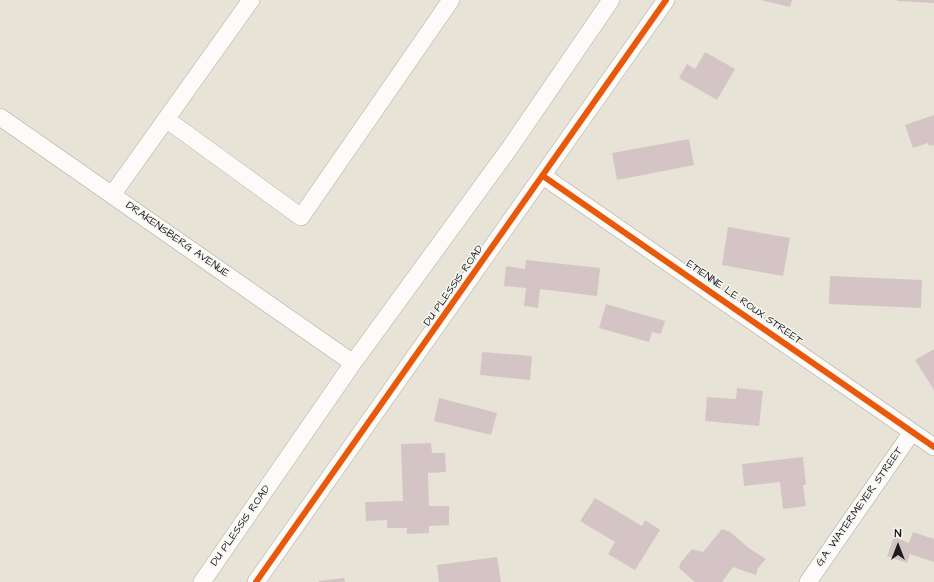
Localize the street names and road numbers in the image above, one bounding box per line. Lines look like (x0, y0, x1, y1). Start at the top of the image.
street label: DRAKENSBERG AVENUE (123, 199, 231, 281)
street label: DU PLESSIS ROAD (421, 243, 487, 329)
street label: ETIENNE LE ROUX STREET (683, 258, 805, 348)
street label: G.A. WATERMEYER STREET (814, 445, 906, 569)
street label: DU PLESSIS ROAD (208, 483, 274, 569)

